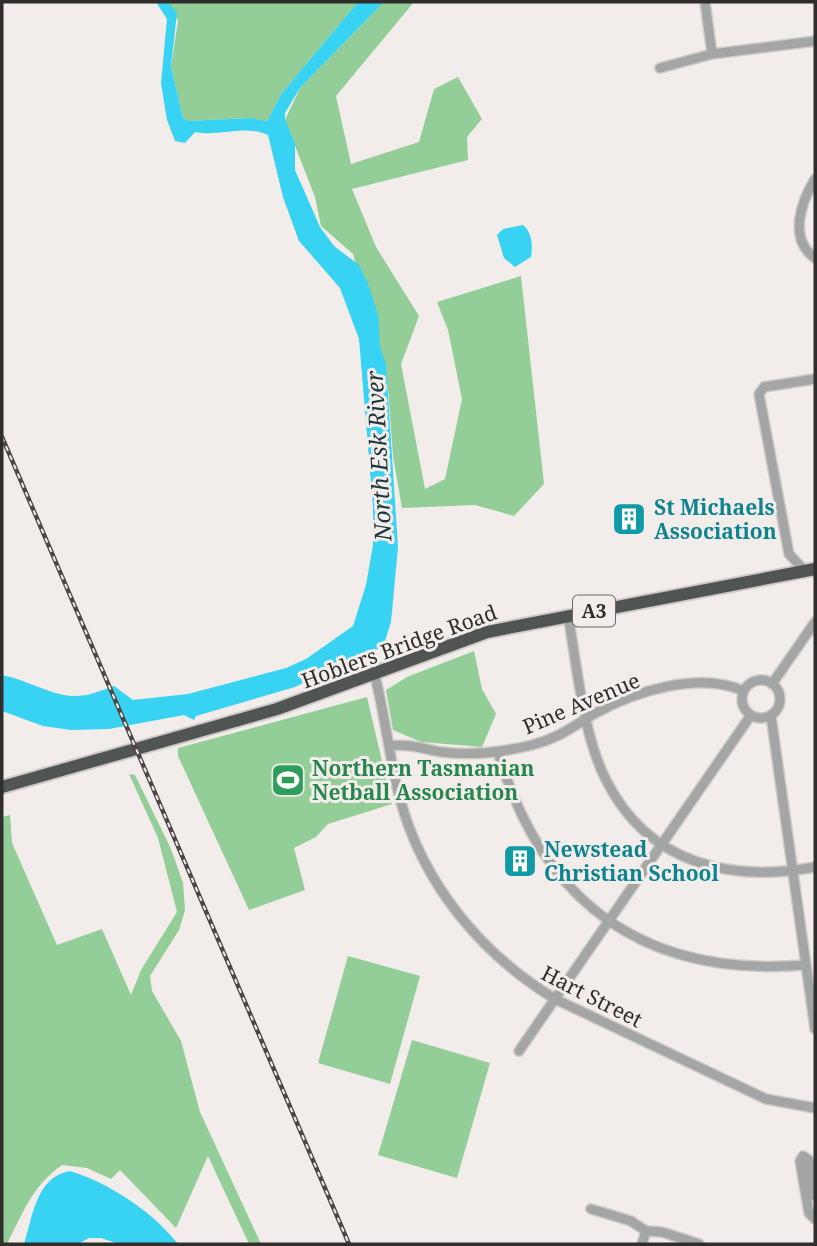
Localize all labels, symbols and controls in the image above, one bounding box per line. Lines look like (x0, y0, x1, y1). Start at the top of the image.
water label: North Esk River (358, 370, 398, 543)
place label: St Michaels Association (654, 493, 777, 545)
building icon: St Michaels Association (610, 500, 648, 538)
road number: A3 (573, 596, 615, 626)
street label: Hoblers Bridge Road (297, 598, 501, 694)
street label: Pine Avenue (518, 666, 644, 740)
place label: Northern Tasmanian Netball Association (312, 754, 535, 806)
sports icon: Northern Tasmanian Netball Association (269, 761, 307, 799)
place label: Newstead Christian School (544, 835, 720, 887)
building icon: Newstead Christian School (501, 842, 539, 880)
street label: Hart Street (537, 959, 647, 1033)

